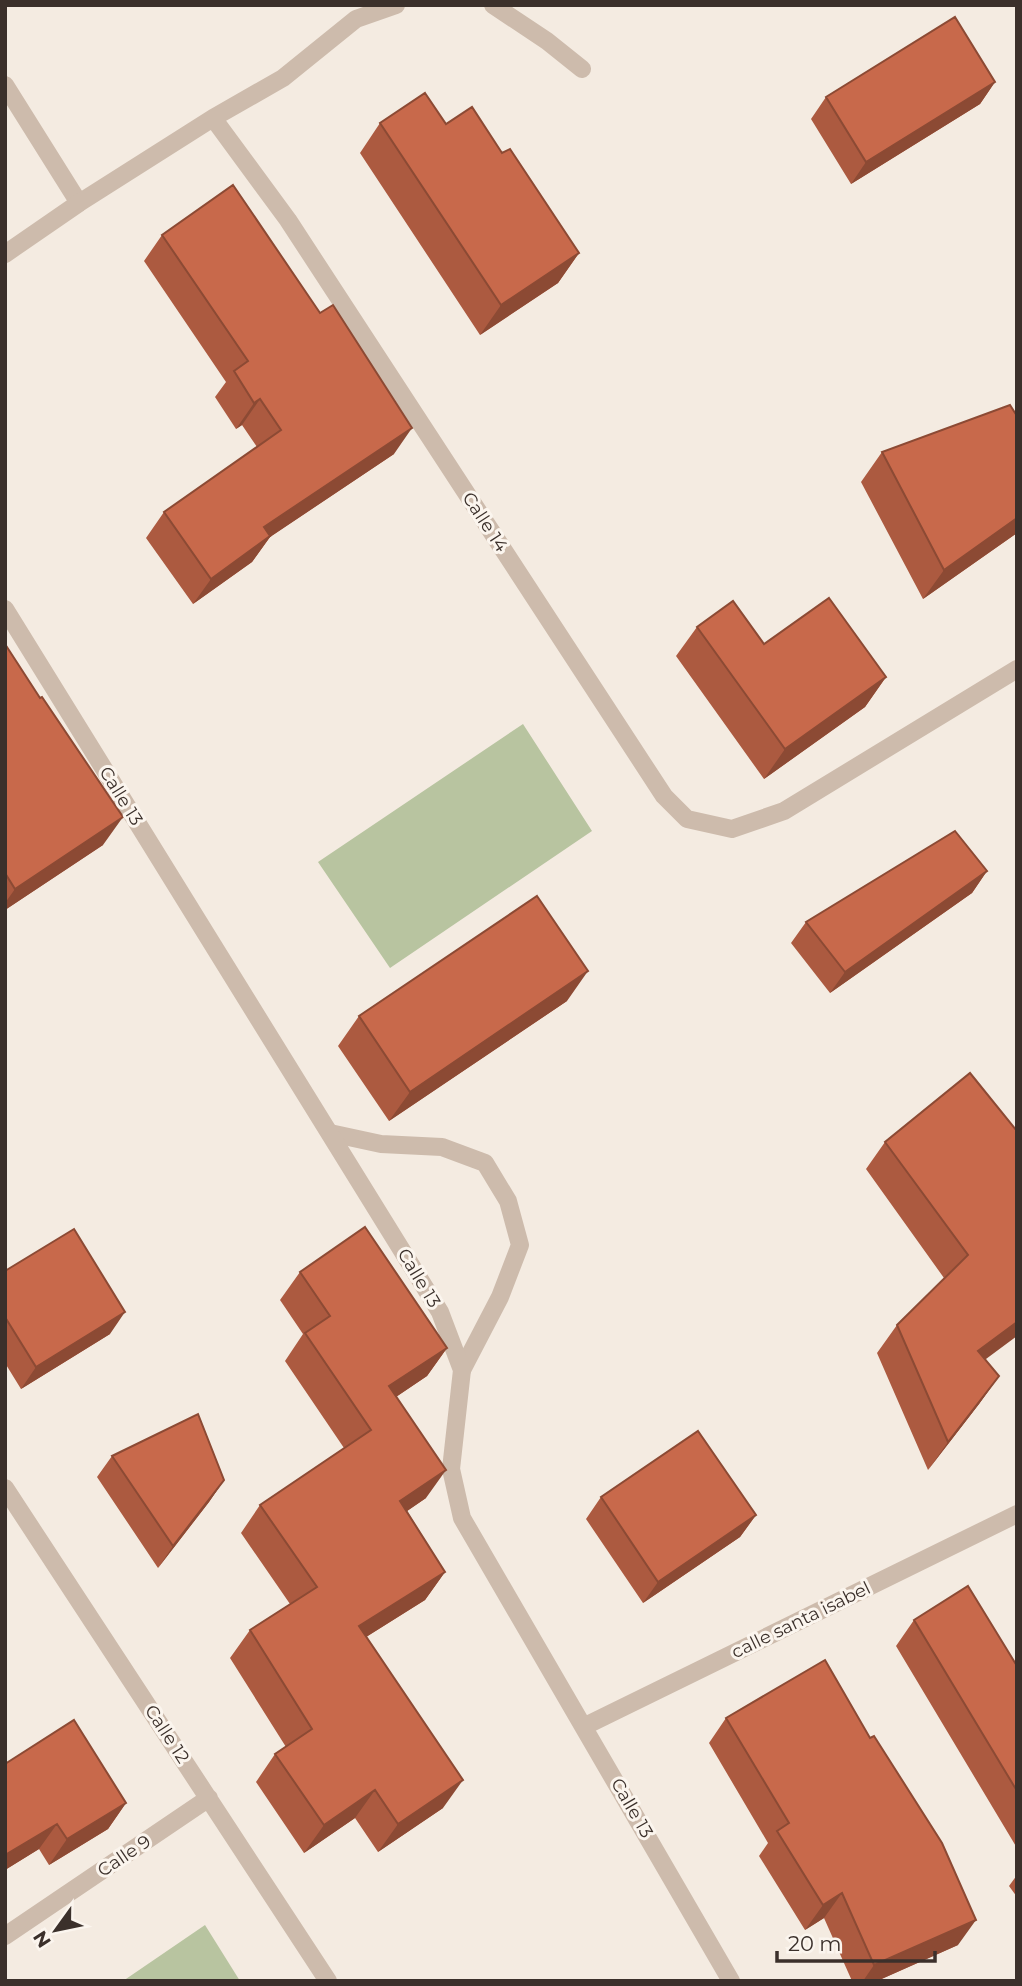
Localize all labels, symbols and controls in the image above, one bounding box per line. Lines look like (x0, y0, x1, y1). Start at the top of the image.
street label: Calle 14 (458, 488, 512, 556)
street label: Calle 13 (94, 763, 148, 829)
street label: Calle 13 (393, 1244, 445, 1312)
street label: calle santa isabel (728, 1577, 874, 1663)
street label: Calle 12 (140, 1701, 194, 1767)
street label: Calle 13 (606, 1774, 658, 1842)
street label: Calle 9 (93, 1830, 155, 1882)
north arrow (21, 1895, 91, 1965)
scale bar (777, 1920, 934, 1964)
text: N (28, 1926, 56, 1952)
text: 20 m (788, 1931, 842, 1956)

